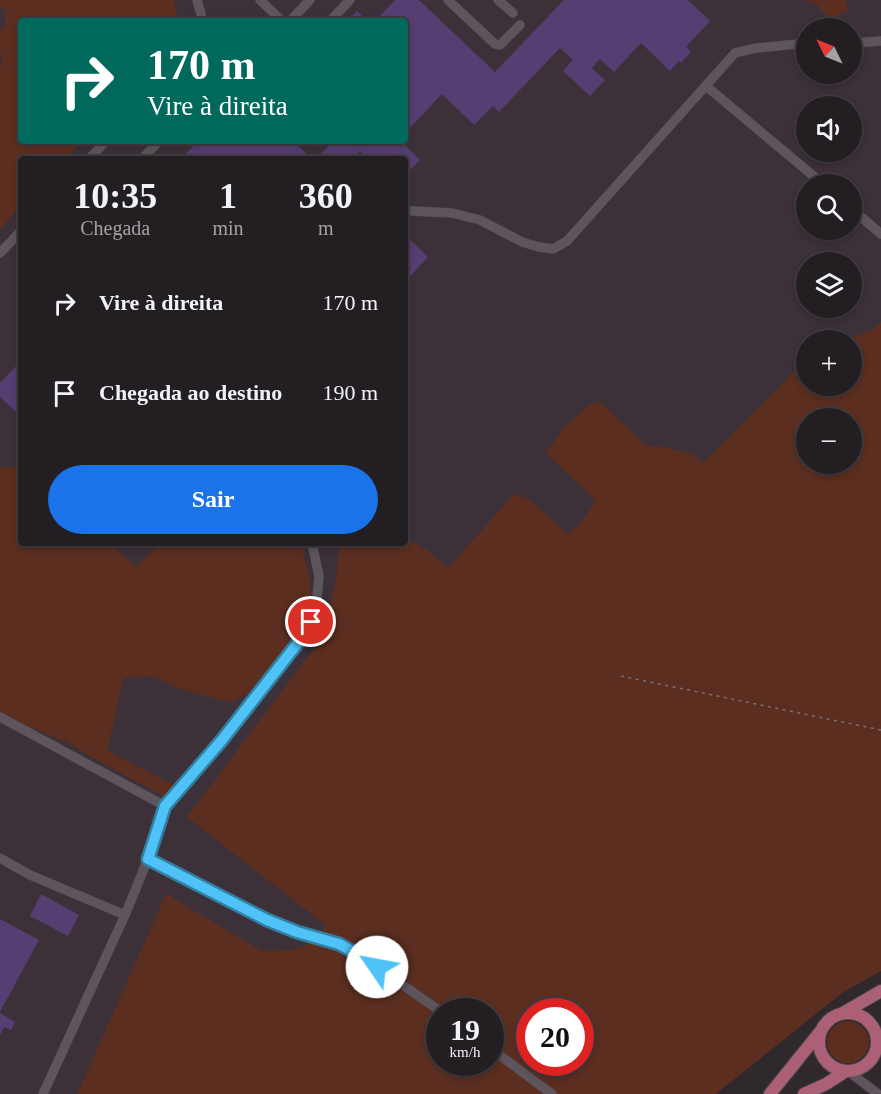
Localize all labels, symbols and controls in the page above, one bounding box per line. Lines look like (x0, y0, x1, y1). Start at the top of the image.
north arrow (796, 18, 862, 84)
map controls (796, 18, 862, 474)
icon: right (48, 42, 126, 120)
text: 170 m (147, 42, 256, 88)
text: Vire à direita (147, 91, 288, 121)
button: sound (796, 96, 862, 162)
button: search (796, 174, 862, 240)
text: 10:35 (73, 176, 157, 216)
text: 1 (219, 176, 237, 216)
text: 360 (299, 176, 353, 216)
text: Chegada (80, 217, 150, 239)
text: min (212, 217, 244, 239)
text: m (318, 217, 334, 239)
button: layers (796, 252, 862, 318)
icon: right (48, 287, 81, 320)
text: Vire à direita (99, 290, 223, 315)
text: 170 m (322, 290, 378, 315)
button: + (796, 330, 862, 396)
icon: arrive (48, 377, 81, 410)
text: Chegada ao destino (99, 380, 282, 405)
text: 190 m (322, 380, 378, 405)
button: − (796, 408, 862, 474)
button: Sair (48, 465, 378, 534)
pin (285, 596, 336, 647)
icon: arrive (294, 605, 327, 638)
position arrow (345, 935, 409, 999)
speed limit sign: 20 (516, 998, 594, 1076)
text: 19 (450, 1013, 480, 1046)
text: km/h (450, 1044, 480, 1060)

